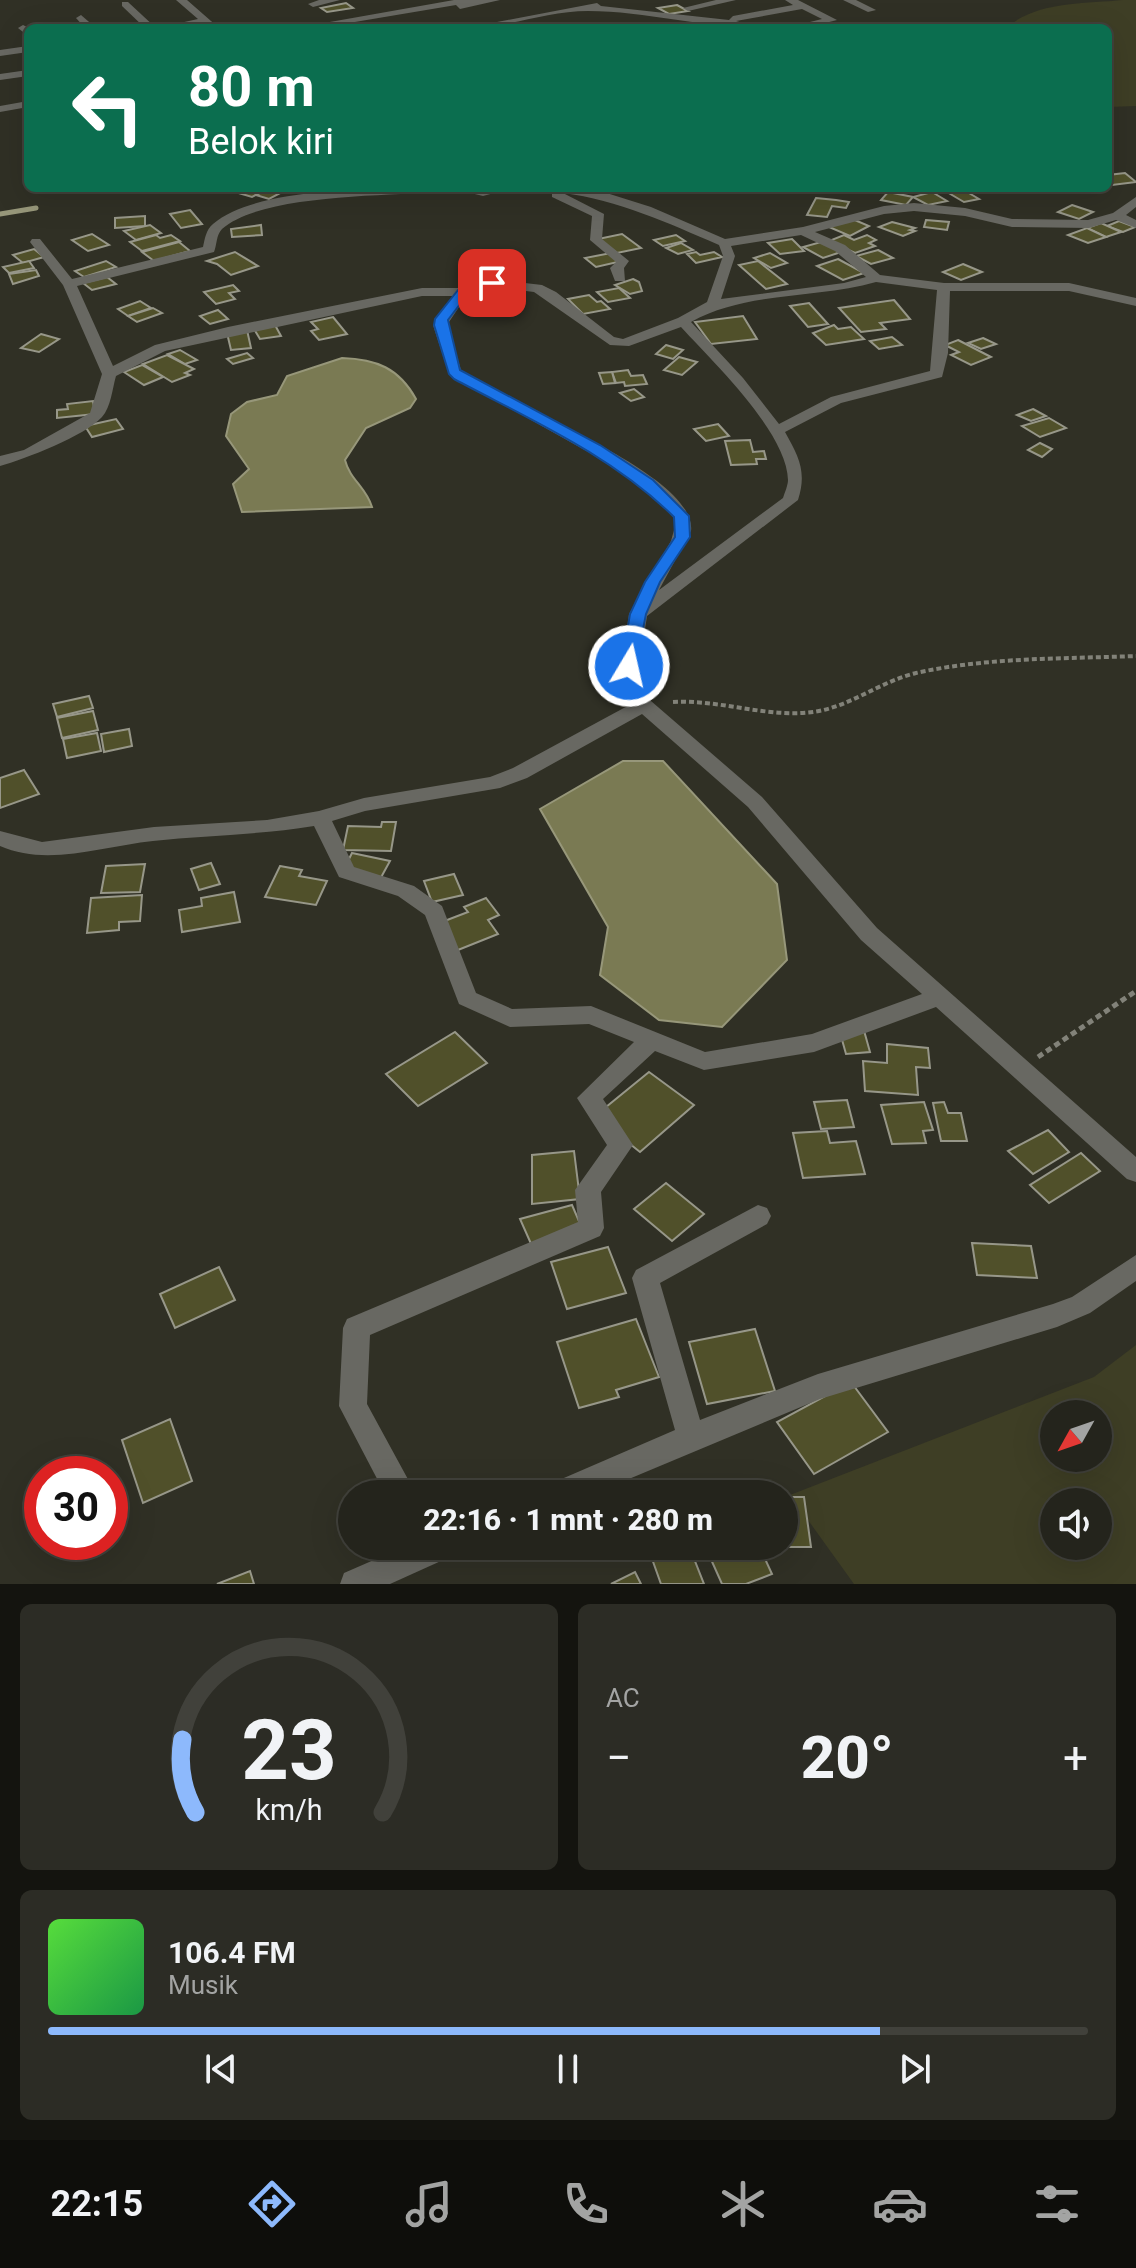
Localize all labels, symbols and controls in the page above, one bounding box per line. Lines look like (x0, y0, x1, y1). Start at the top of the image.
text: 80 m (188, 54, 315, 120)
icon: left (56, 56, 160, 160)
text: Belok kiri (188, 121, 334, 163)
pin (458, 249, 526, 317)
icon: arrive (470, 261, 514, 305)
position arrow (587, 624, 671, 708)
north arrow (1040, 1400, 1112, 1472)
map controls (1040, 1400, 1112, 1560)
speed limit sign: 30 (24, 1456, 128, 1560)
button: sound (1040, 1488, 1112, 1560)
text: 22:16 · 1 mnt · 280 m (423, 1502, 713, 1537)
text: AC (606, 1683, 640, 1713)
text: 23 (241, 1702, 337, 1799)
text: 20° (801, 1722, 894, 1793)
text: − (606, 1732, 631, 1784)
text: + (1063, 1732, 1088, 1784)
text: km/h (255, 1793, 323, 1827)
text: 106.4 FM (168, 1935, 296, 1970)
text: Musik (168, 1970, 238, 2000)
icon: previous (199, 2047, 243, 2091)
icon: pause (546, 2047, 590, 2091)
icon: next (893, 2047, 937, 2091)
icon: directions (244, 2176, 300, 2232)
icon: music (401, 2176, 457, 2232)
icon: phone (558, 2176, 614, 2232)
icon: climate (715, 2176, 771, 2232)
icon: car (872, 2176, 928, 2232)
icon: filters (1029, 2176, 1085, 2232)
text: 22:15 (51, 2183, 143, 2225)

